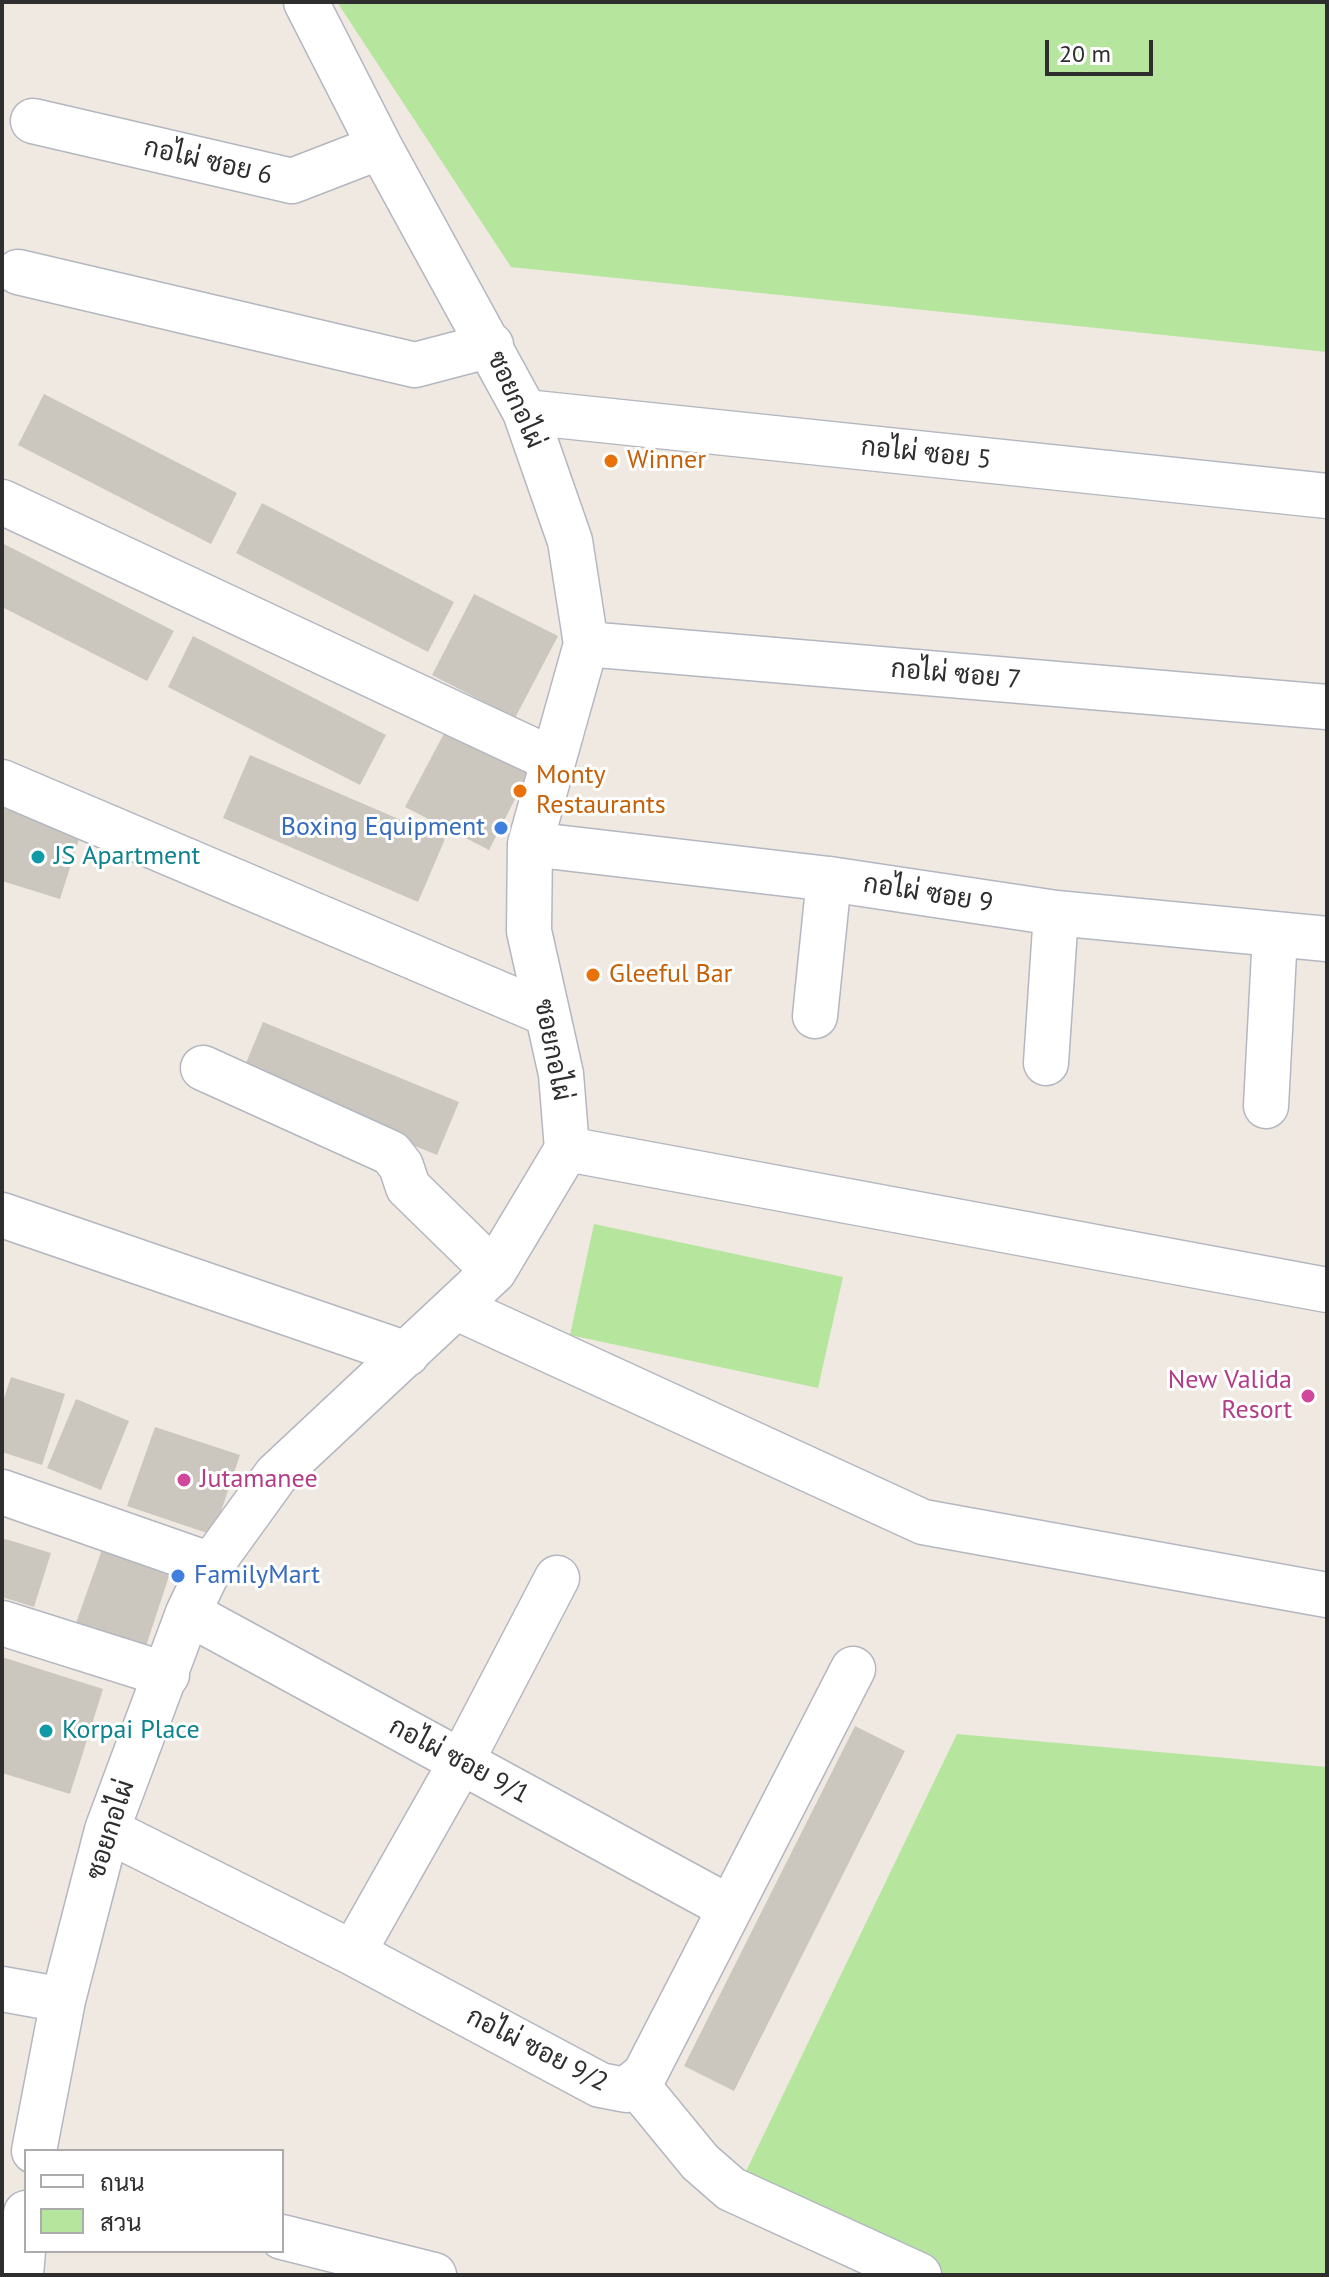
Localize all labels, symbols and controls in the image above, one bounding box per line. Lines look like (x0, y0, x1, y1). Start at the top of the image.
scale bar (1049, 24, 1157, 74)
text: 20 m (1059, 38, 1111, 69)
street label: กอไผ่ ซอย 6 (141, 132, 275, 192)
street label: ซอยกอไผ่ (480, 347, 550, 453)
street label: กอไผ่ ซอย 5 (859, 432, 993, 476)
place label: Winner (627, 445, 706, 477)
marker: Winner (602, 452, 620, 470)
street label: กอไผ่ ซอย 7 (890, 654, 1022, 696)
place label: Monty Restaurants (536, 760, 666, 822)
marker: Monty Restaurants (511, 782, 529, 800)
place label: Boxing Equipment (281, 812, 485, 844)
marker: Boxing Equipment (492, 819, 510, 837)
place label: JS Apartment (54, 841, 200, 873)
marker: JS Apartment (29, 848, 47, 866)
street label: กอไผ่ ซอย 9 (861, 868, 995, 920)
place label: Gleeful Bar (609, 959, 732, 991)
marker: Gleeful Bar (584, 966, 602, 984)
street label: ซอยกอไผ่ (527, 997, 577, 1103)
place label: New Valida Resort (1168, 1365, 1292, 1426)
marker: New Valida Resort (1299, 1387, 1317, 1405)
place label: Jutamanee (200, 1464, 318, 1496)
marker: Jutamanee (175, 1471, 193, 1489)
place label: FamilyMart (194, 1560, 320, 1592)
marker: FamilyMart (169, 1567, 187, 1585)
street label: กอไผ่ ซอย 9/1 (384, 1711, 534, 1811)
place label: Korpai Place (62, 1715, 200, 1747)
marker: Korpai Place (37, 1722, 55, 1740)
street label: ซอยกอไผ่ (80, 1776, 142, 1884)
street label: กอไผ่ ซอย 9/2 (461, 2001, 613, 2099)
legend (24, 2149, 284, 2253)
text: ถนน (100, 2167, 145, 2198)
text: สวน (100, 2207, 142, 2238)

